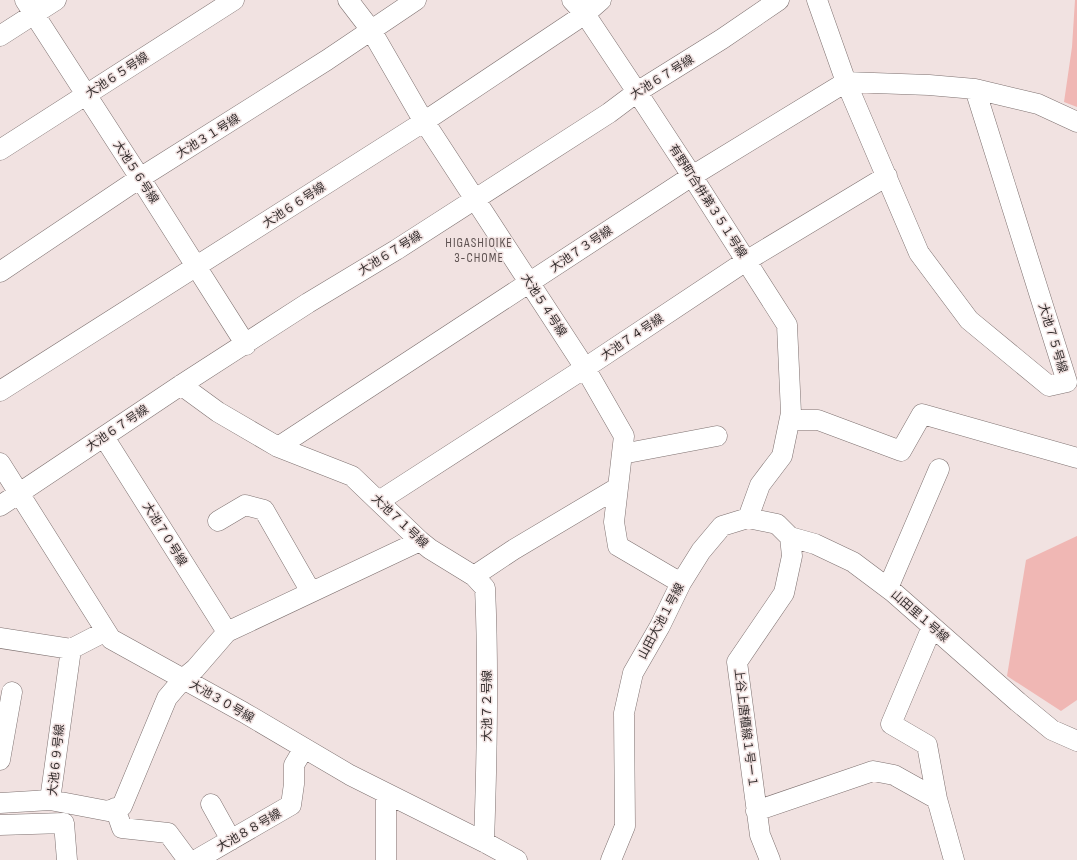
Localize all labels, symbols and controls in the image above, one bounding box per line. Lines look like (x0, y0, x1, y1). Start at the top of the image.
street label: 大池６５号線 (83, 50, 152, 101)
street label: 大池６７号線 (628, 52, 697, 103)
street label: 大池３１号線 (174, 111, 243, 162)
street label: 大池５６号線 (110, 138, 161, 207)
street label: 有野町合併第３５１号線 (665, 142, 750, 261)
street label: 大池６６号線 (260, 180, 329, 231)
street label: 大池７３号線 (547, 223, 615, 276)
street label: 大池６７号線 (356, 228, 425, 279)
district label: HIGASHIOIKE 3-CHOME (445, 235, 513, 266)
street label: 大池５４号線 (518, 271, 569, 340)
street label: 大池７５号線 (1035, 302, 1070, 375)
street label: 大池７４号線 (598, 311, 666, 364)
street label: 大池６７号線 (83, 402, 151, 455)
street label: 大池７１号線 (368, 491, 431, 551)
street label: 大池７０号線 (139, 500, 190, 569)
street label: 山田大池１号線 (635, 581, 688, 662)
street label: 山田里１号線 (888, 587, 952, 646)
street label: 上谷上唐櫃線１号ー１ (731, 668, 760, 789)
street label: 大池７２号線 (480, 670, 495, 742)
street label: 大池３０号線 (187, 677, 257, 726)
street label: 大池６９号線 (45, 723, 68, 797)
street label: 大池８８号線 (214, 806, 284, 855)

